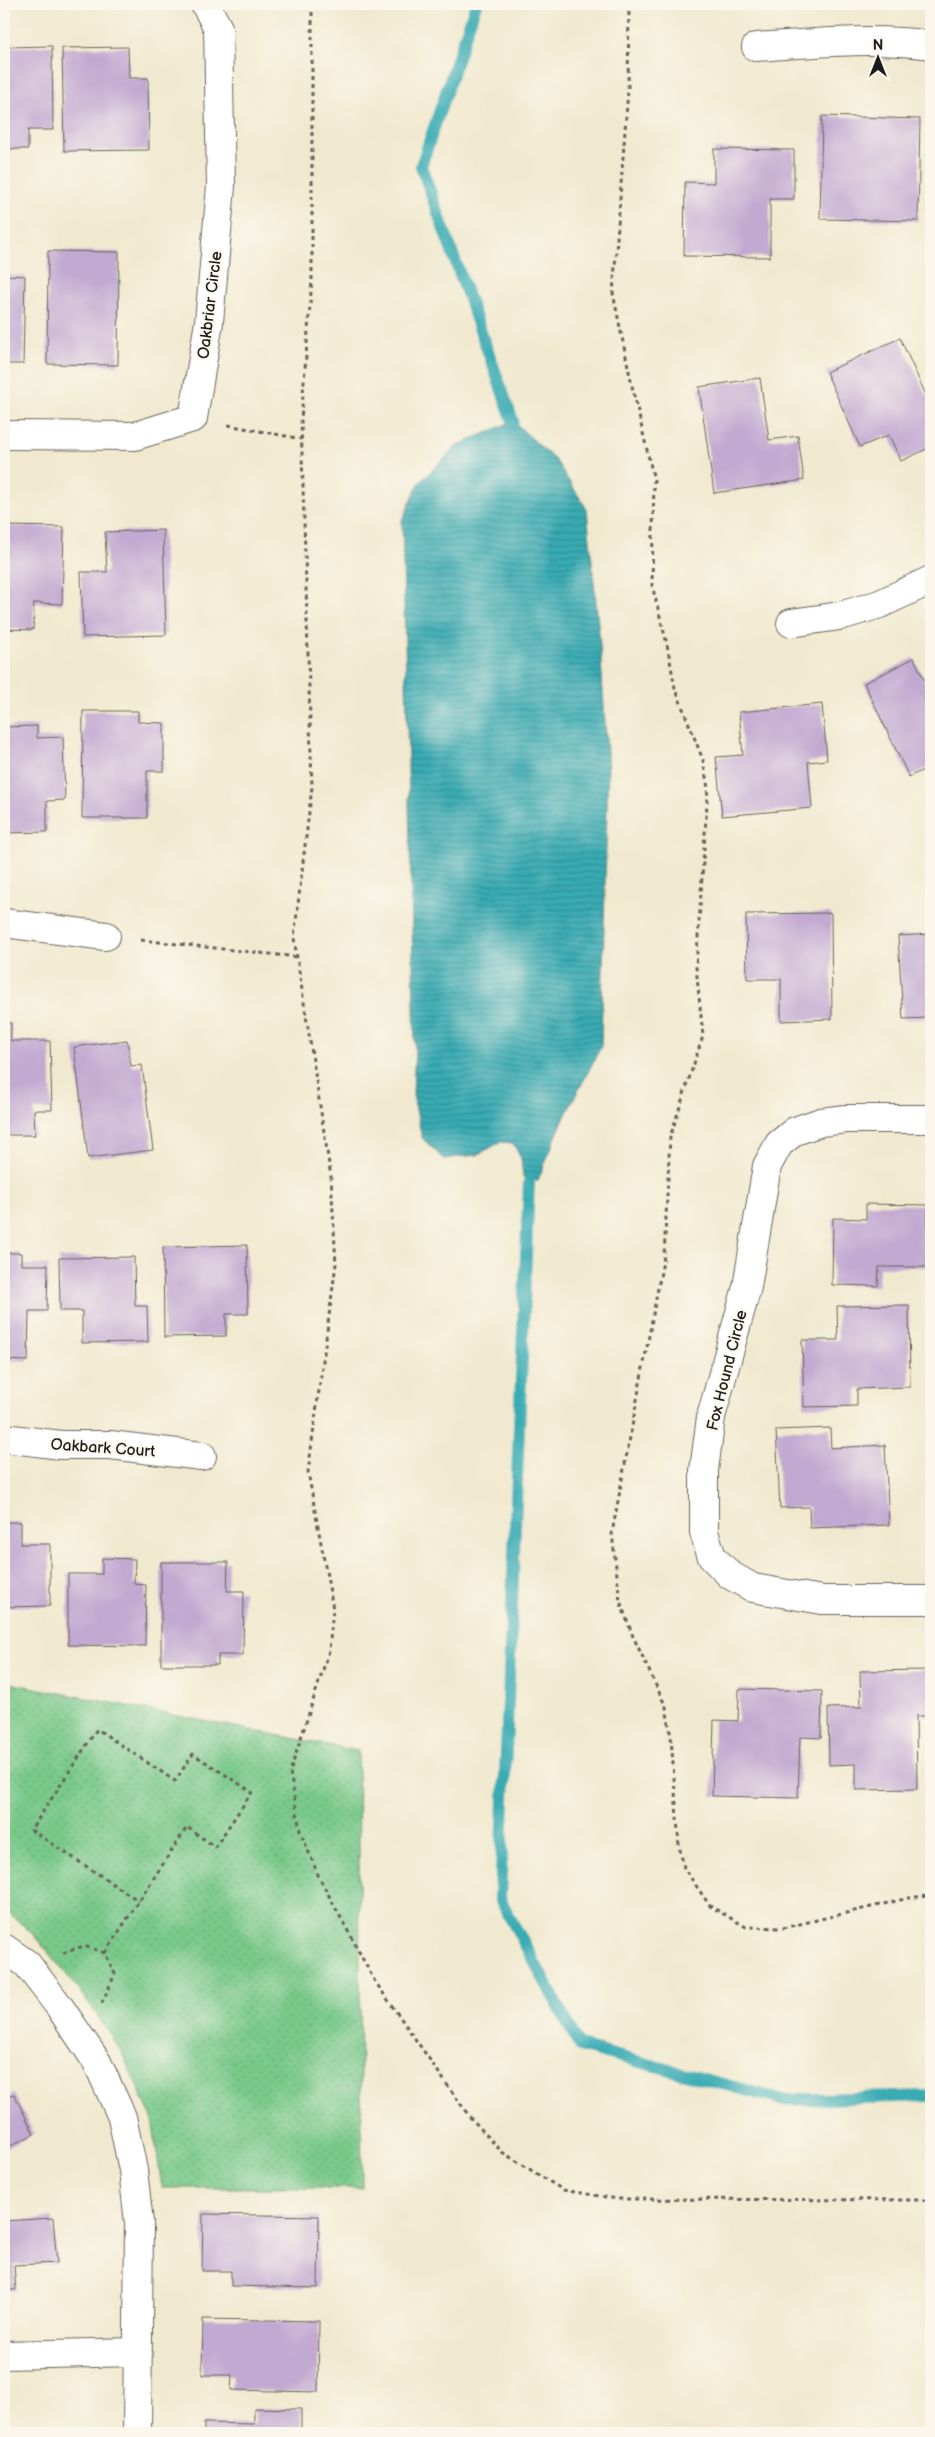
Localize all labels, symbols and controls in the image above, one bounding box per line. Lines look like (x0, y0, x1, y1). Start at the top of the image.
north arrow (852, 32, 902, 82)
text: N (873, 37, 883, 54)
street label: Oakbriar Circle (194, 250, 227, 360)
street label: Fox Hound Circle (703, 1308, 752, 1433)
street label: Oakbark Court (50, 1435, 156, 1462)

